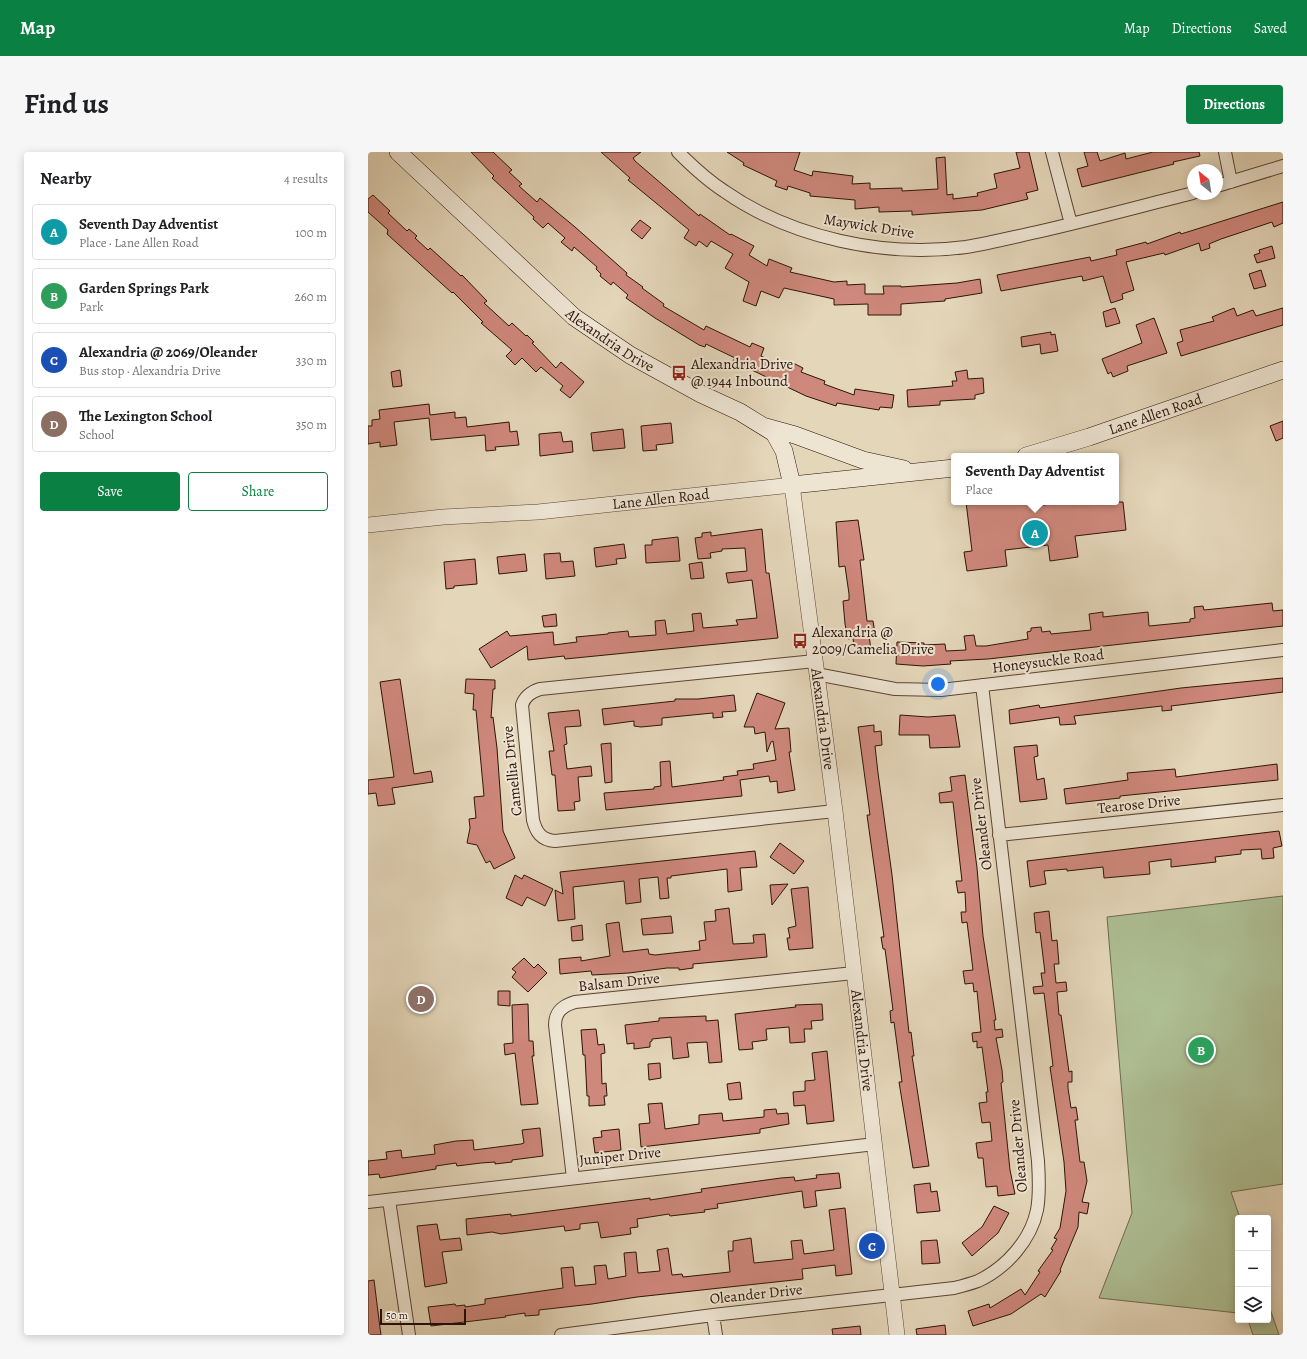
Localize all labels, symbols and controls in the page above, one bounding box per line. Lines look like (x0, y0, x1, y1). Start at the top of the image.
text: Map (20, 15, 55, 41)
text: Map (1124, 19, 1150, 38)
text: Directions (1172, 19, 1232, 38)
text: Saved (1254, 19, 1287, 38)
text: Find us (24, 85, 109, 123)
button: Directions (1186, 85, 1283, 124)
north arrow (1187, 164, 1223, 200)
text: Nearby (40, 167, 91, 190)
text: 4 results (284, 170, 328, 187)
street label: Maywick Drive (822, 209, 916, 243)
text: Seventh Day Adventist (79, 214, 218, 234)
text: A (50, 224, 58, 241)
text: 100 m (295, 224, 327, 241)
text: Place · Lane Allen Road (79, 234, 199, 251)
text: Garden Springs Park (79, 278, 209, 298)
text: B (50, 288, 58, 305)
text: 260 m (294, 288, 327, 305)
text: Park (79, 298, 103, 315)
street label: Alexandria Drive (560, 303, 658, 377)
text: Alexandria @ 2069/Oleander (79, 342, 257, 362)
text: C (50, 352, 58, 369)
text: 330 m (296, 352, 327, 369)
place label: Alexandria Drive @ 1944 Inbound (690, 354, 794, 391)
text: Bus stop · Alexandria Drive (79, 362, 221, 379)
bus stop icon: Alexandria Drive @ 1944 Inbound (670, 364, 688, 382)
street label: Lane Allen Road (1106, 388, 1206, 439)
text: The Lexington School (79, 406, 212, 426)
text: D (49, 416, 59, 433)
text: 350 m (296, 416, 327, 433)
text: School (79, 426, 114, 443)
popup (951, 453, 1119, 505)
text: Seventh Day Adventist (965, 461, 1105, 481)
button: Save (40, 472, 180, 511)
button: Share (188, 472, 328, 511)
text: Place (965, 481, 993, 498)
street label: Lane Allen Road (611, 484, 711, 514)
pin: A (1022, 518, 1048, 548)
place label: Alexandria @ 2009/Camelia Drive (811, 622, 934, 659)
bus stop icon: Alexandria @ 2009/Camelia Drive (791, 632, 809, 650)
street label: Honeysuckle Road (991, 644, 1106, 678)
street label: Alexandria Drive (806, 666, 840, 771)
your location (928, 674, 948, 694)
street label: Camellia Drive (497, 725, 527, 817)
street label: Oleander Drive (965, 776, 997, 871)
street label: Tearose Drive (1096, 790, 1182, 818)
street label: Balsam Drive (577, 968, 661, 996)
pin: D (408, 984, 434, 1014)
street label: Alexandria Drive (846, 988, 878, 1093)
pin: B (1188, 1035, 1214, 1065)
street label: Oleander Drive (1004, 1098, 1032, 1193)
street label: Juniper Drive (578, 1142, 662, 1170)
map controls (1235, 1215, 1271, 1323)
button: + (1235, 1215, 1271, 1251)
pin: C (859, 1231, 885, 1261)
button: − (1235, 1251, 1271, 1287)
street label: Oleander Drive (709, 1279, 804, 1309)
button: layers (1235, 1287, 1271, 1323)
scale bar (380, 1307, 466, 1326)
text: 50 m (386, 1308, 408, 1323)

